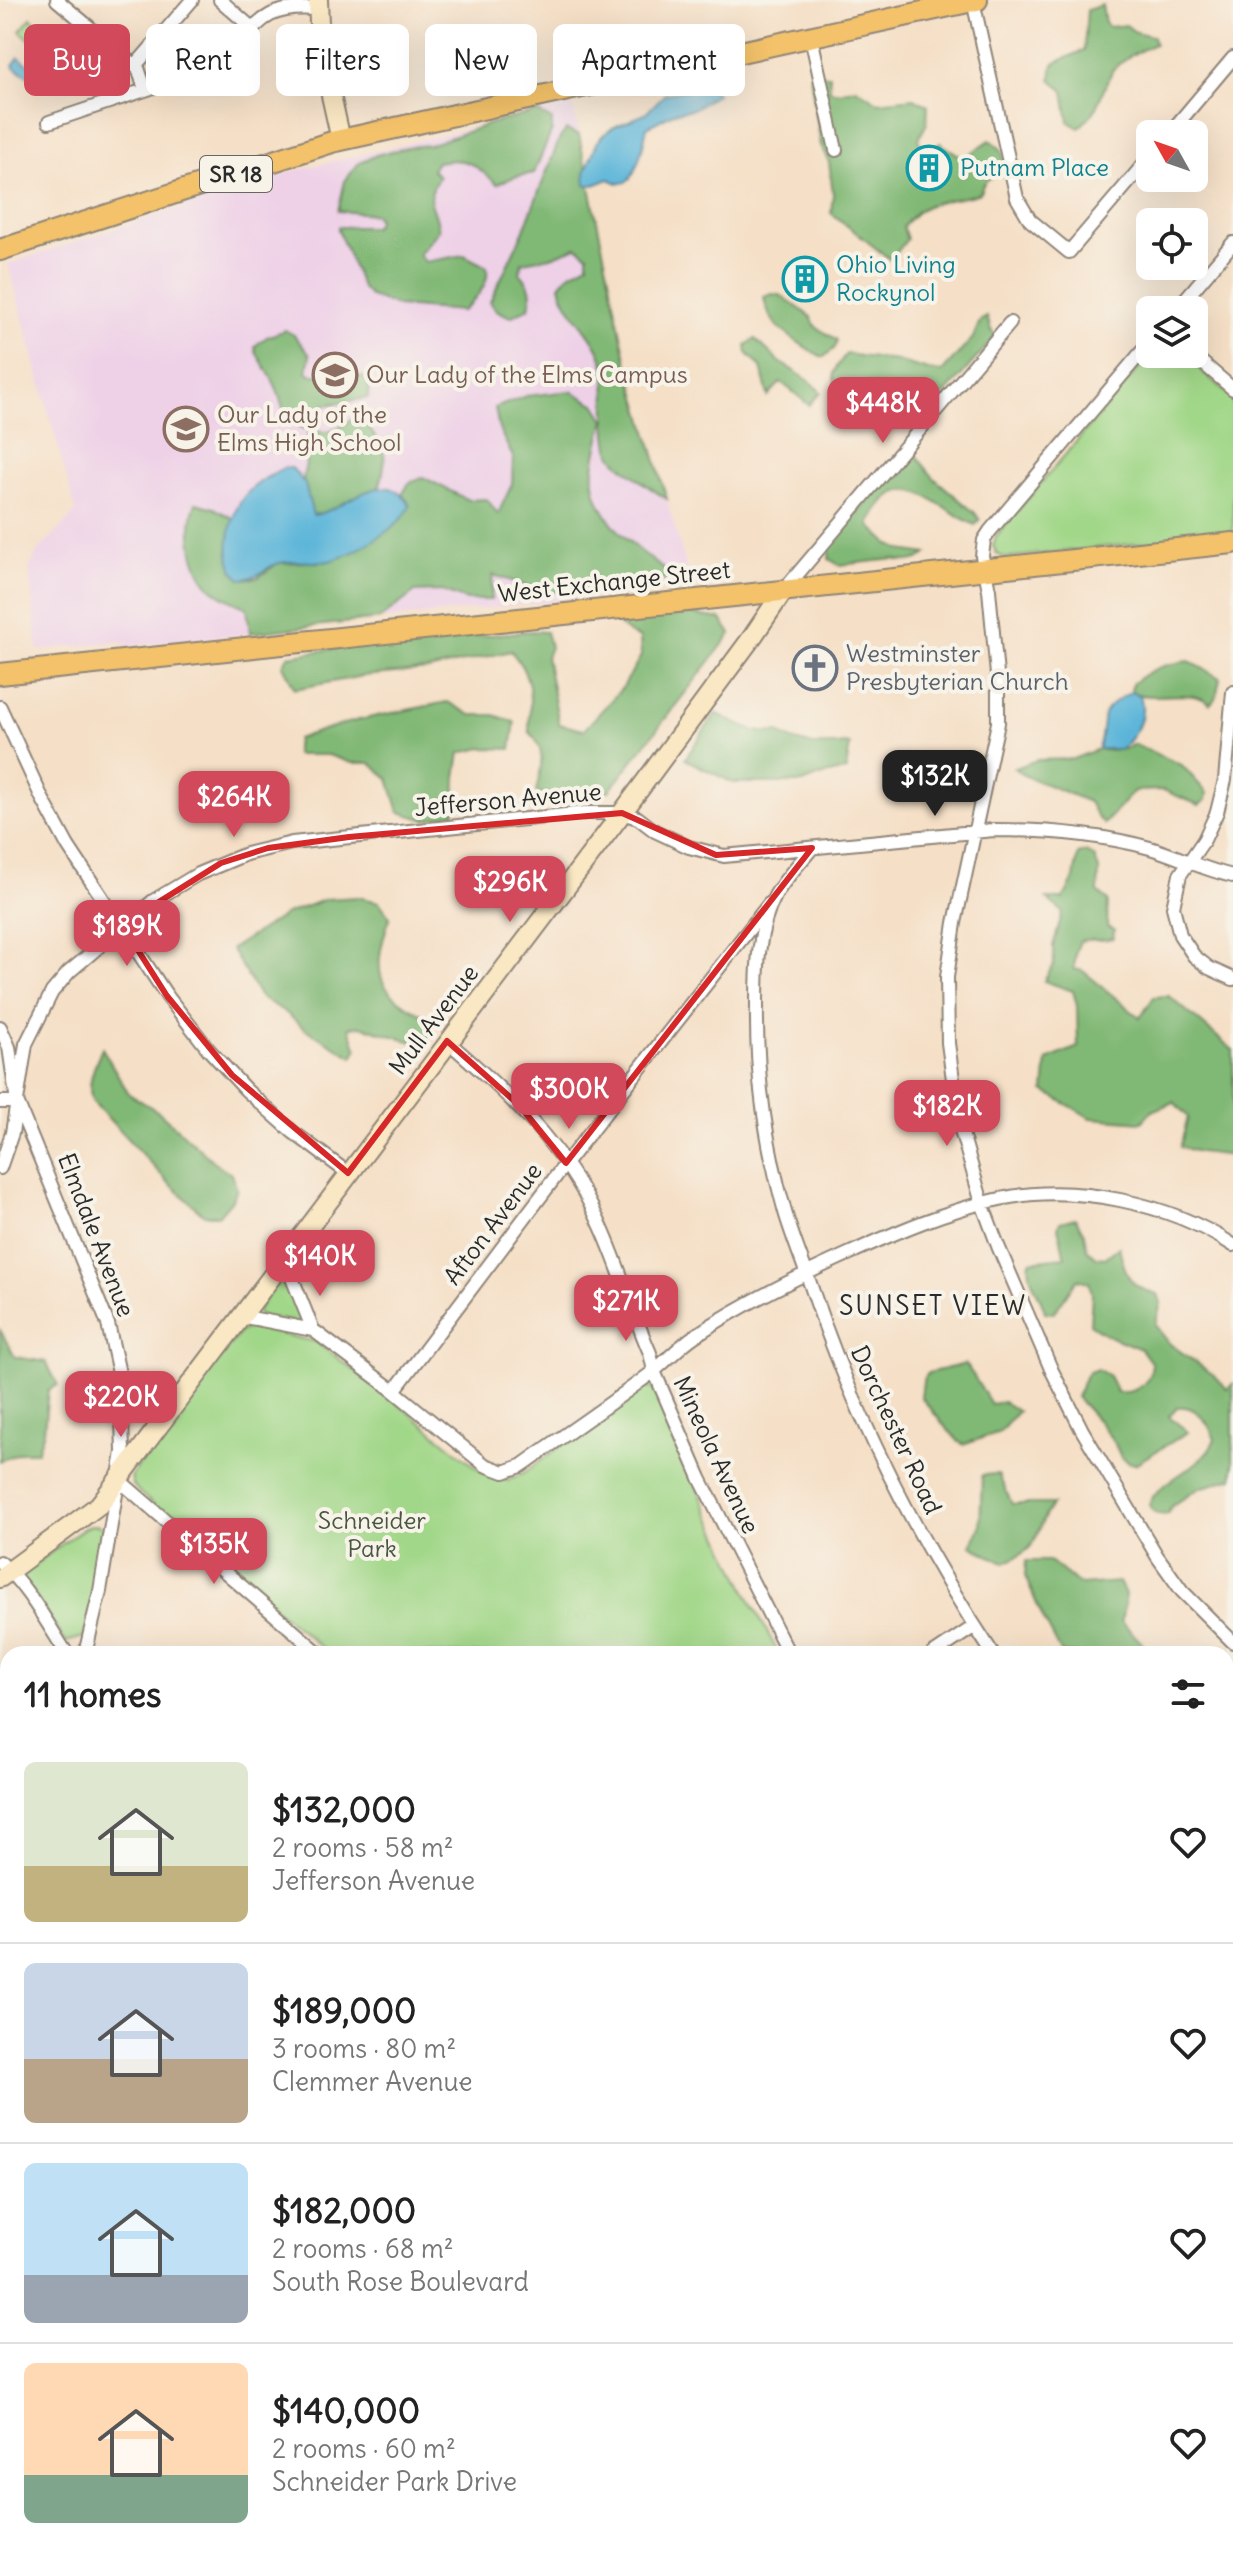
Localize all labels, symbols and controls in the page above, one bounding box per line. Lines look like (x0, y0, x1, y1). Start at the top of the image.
chip: Buy (24, 24, 130, 96)
chip: Rent (146, 24, 260, 96)
chip: Filters (276, 24, 409, 96)
chip: New (425, 24, 537, 96)
chip: Apartment (553, 24, 745, 96)
north arrow (1136, 120, 1208, 192)
map controls (1136, 120, 1208, 368)
building icon: Putnam Place (905, 144, 953, 192)
place label: Putnam Place (960, 152, 1109, 182)
road number: SR 18 (200, 156, 272, 192)
button: locate (1136, 208, 1208, 280)
place label: Ohio Living Rockynol (836, 249, 956, 307)
building icon: Ohio Living Rockynol (781, 255, 829, 303)
button: layers (1136, 296, 1208, 368)
school or university icon: Our Lady of the Elms Campus (311, 351, 359, 399)
place label: Our Lady of the Elms Campus (366, 359, 688, 389)
pin: $448K (827, 377, 939, 445)
text: $448K (845, 386, 921, 419)
place label: Our Lady of the Elms High School (217, 399, 402, 457)
school or university icon: Our Lady of the Elms High School (162, 405, 210, 453)
street label: West Exchange Street (496, 554, 732, 608)
place label: Westminster Presbyterian Church (846, 638, 1069, 696)
church icon: Westminster Presbyterian Church (791, 644, 839, 692)
pin: $132K (879, 750, 991, 818)
text: $132K (900, 759, 970, 792)
pin: $264K (178, 771, 290, 839)
street label: Jefferson Avenue (413, 776, 603, 822)
text: $264K (197, 780, 271, 813)
pin: $296K (454, 856, 566, 924)
text: $296K (473, 865, 547, 898)
pin: $189K (71, 900, 183, 968)
text: $189K (92, 909, 162, 942)
street label: Mull Avenue (382, 958, 484, 1080)
pin: $300K (513, 1063, 625, 1131)
text: $300K (529, 1072, 609, 1105)
pin: $182K (891, 1080, 1003, 1148)
text: $182K (912, 1089, 982, 1122)
street label: Elmdale Avenue (52, 1149, 142, 1321)
street label: Afton Avenue (437, 1157, 548, 1290)
pin: $140K (264, 1230, 376, 1298)
text: $140K (284, 1239, 356, 1272)
pin: $271K (570, 1275, 682, 1343)
text: $271K (592, 1284, 660, 1317)
district label: SUNSET VIEW (839, 1289, 1027, 1322)
street label: Dorchester Road (845, 1341, 949, 1519)
pin: $220K (65, 1371, 177, 1439)
street label: Mineola Avenue (667, 1371, 766, 1538)
text: $220K (83, 1380, 159, 1413)
park label: Schneider Park (318, 1505, 426, 1563)
pin: $135K (158, 1518, 270, 1586)
text: $135K (179, 1527, 249, 1560)
icon: filters (1166, 1672, 1210, 1716)
text: 11 homes (24, 1673, 161, 1716)
text: $132,000 (272, 1788, 416, 1831)
icon: home (88, 1794, 184, 1890)
icon: heart (1166, 1820, 1210, 1864)
text: 2 rooms · 58 m² (272, 1831, 453, 1864)
text: Jefferson Avenue (272, 1864, 475, 1897)
text: $189,000 (272, 1989, 416, 2032)
icon: home (88, 1995, 184, 2091)
icon: heart (1166, 2021, 1210, 2065)
text: 3 rooms · 80 m² (272, 2032, 456, 2065)
text: Clemmer Avenue (272, 2065, 473, 2098)
text: $182,000 (272, 2189, 416, 2232)
icon: home (88, 2195, 184, 2291)
icon: heart (1166, 2221, 1210, 2265)
text: 2 rooms · 68 m² (272, 2232, 454, 2265)
text: South Rose Boulevard (272, 2265, 529, 2298)
text: $140,000 (272, 2389, 420, 2432)
icon: home (88, 2395, 184, 2491)
icon: heart (1166, 2421, 1210, 2465)
text: 2 rooms · 60 m² (272, 2432, 456, 2465)
text: Schneider Park Drive (272, 2465, 517, 2498)

